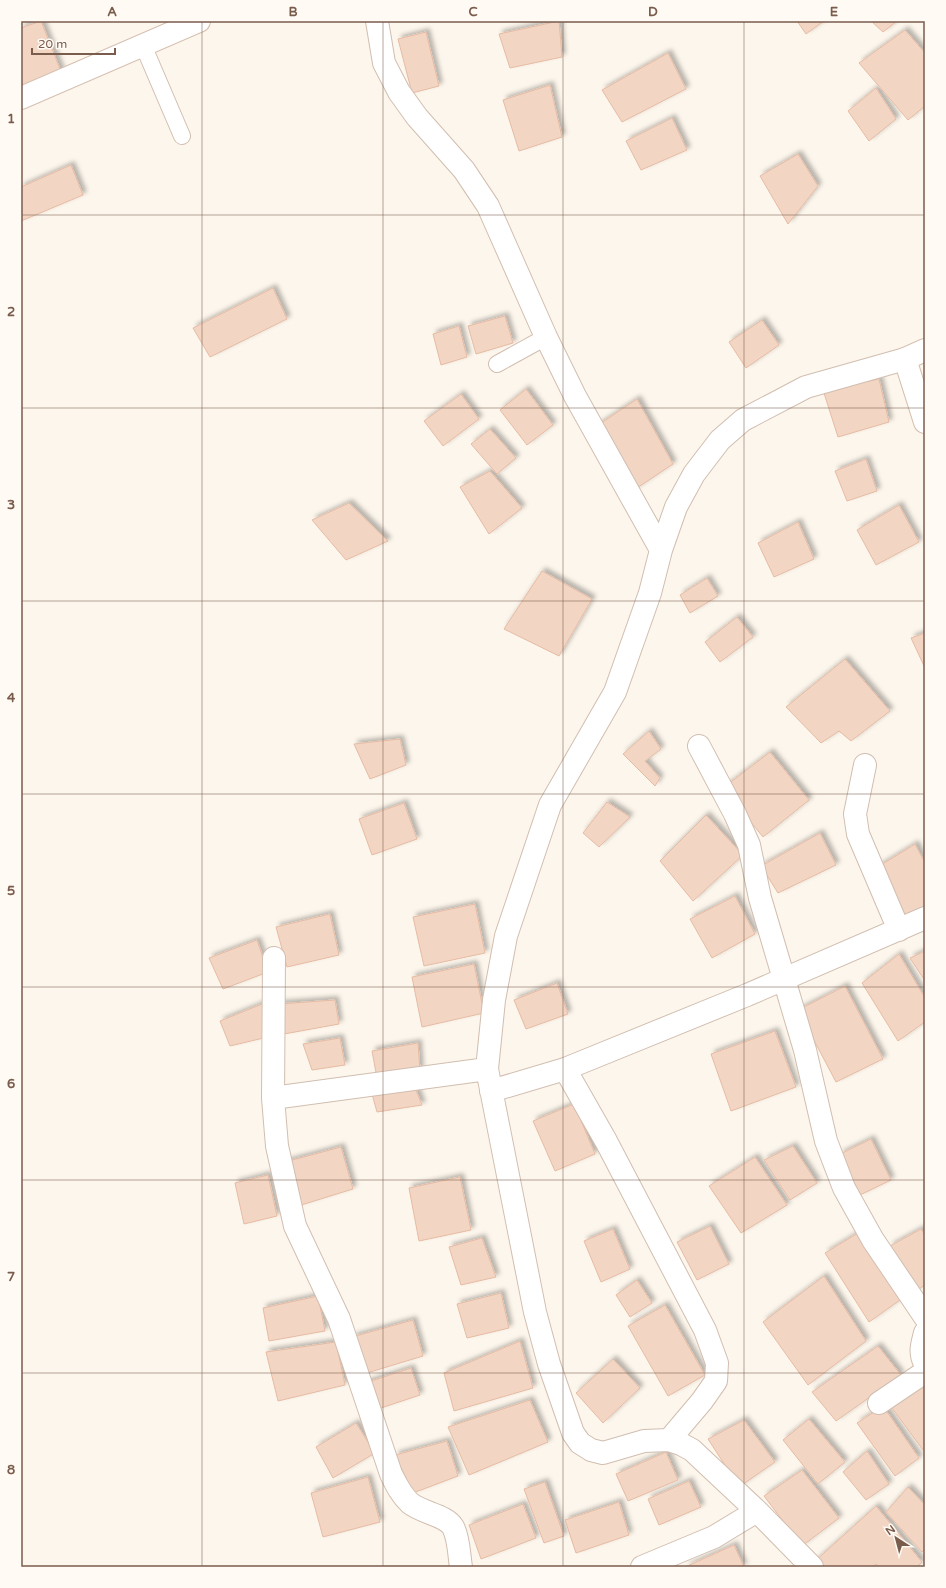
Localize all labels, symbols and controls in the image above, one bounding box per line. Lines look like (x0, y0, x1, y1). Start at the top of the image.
text: A (107, 4, 117, 20)
text: B (288, 4, 298, 20)
text: C (468, 4, 478, 20)
text: D (648, 4, 658, 20)
text: E (830, 4, 838, 20)
scale bar (32, 30, 115, 56)
text: 20 m (38, 37, 67, 51)
text: 1 (7, 111, 15, 127)
text: 2 (7, 304, 15, 320)
text: 3 (7, 497, 15, 513)
text: 4 (7, 690, 16, 706)
text: 5 (7, 883, 15, 899)
text: 6 (7, 1076, 15, 1092)
text: 7 (7, 1269, 15, 1285)
text: 8 (7, 1462, 15, 1478)
north arrow (876, 1518, 916, 1558)
text: N (883, 1522, 898, 1538)

